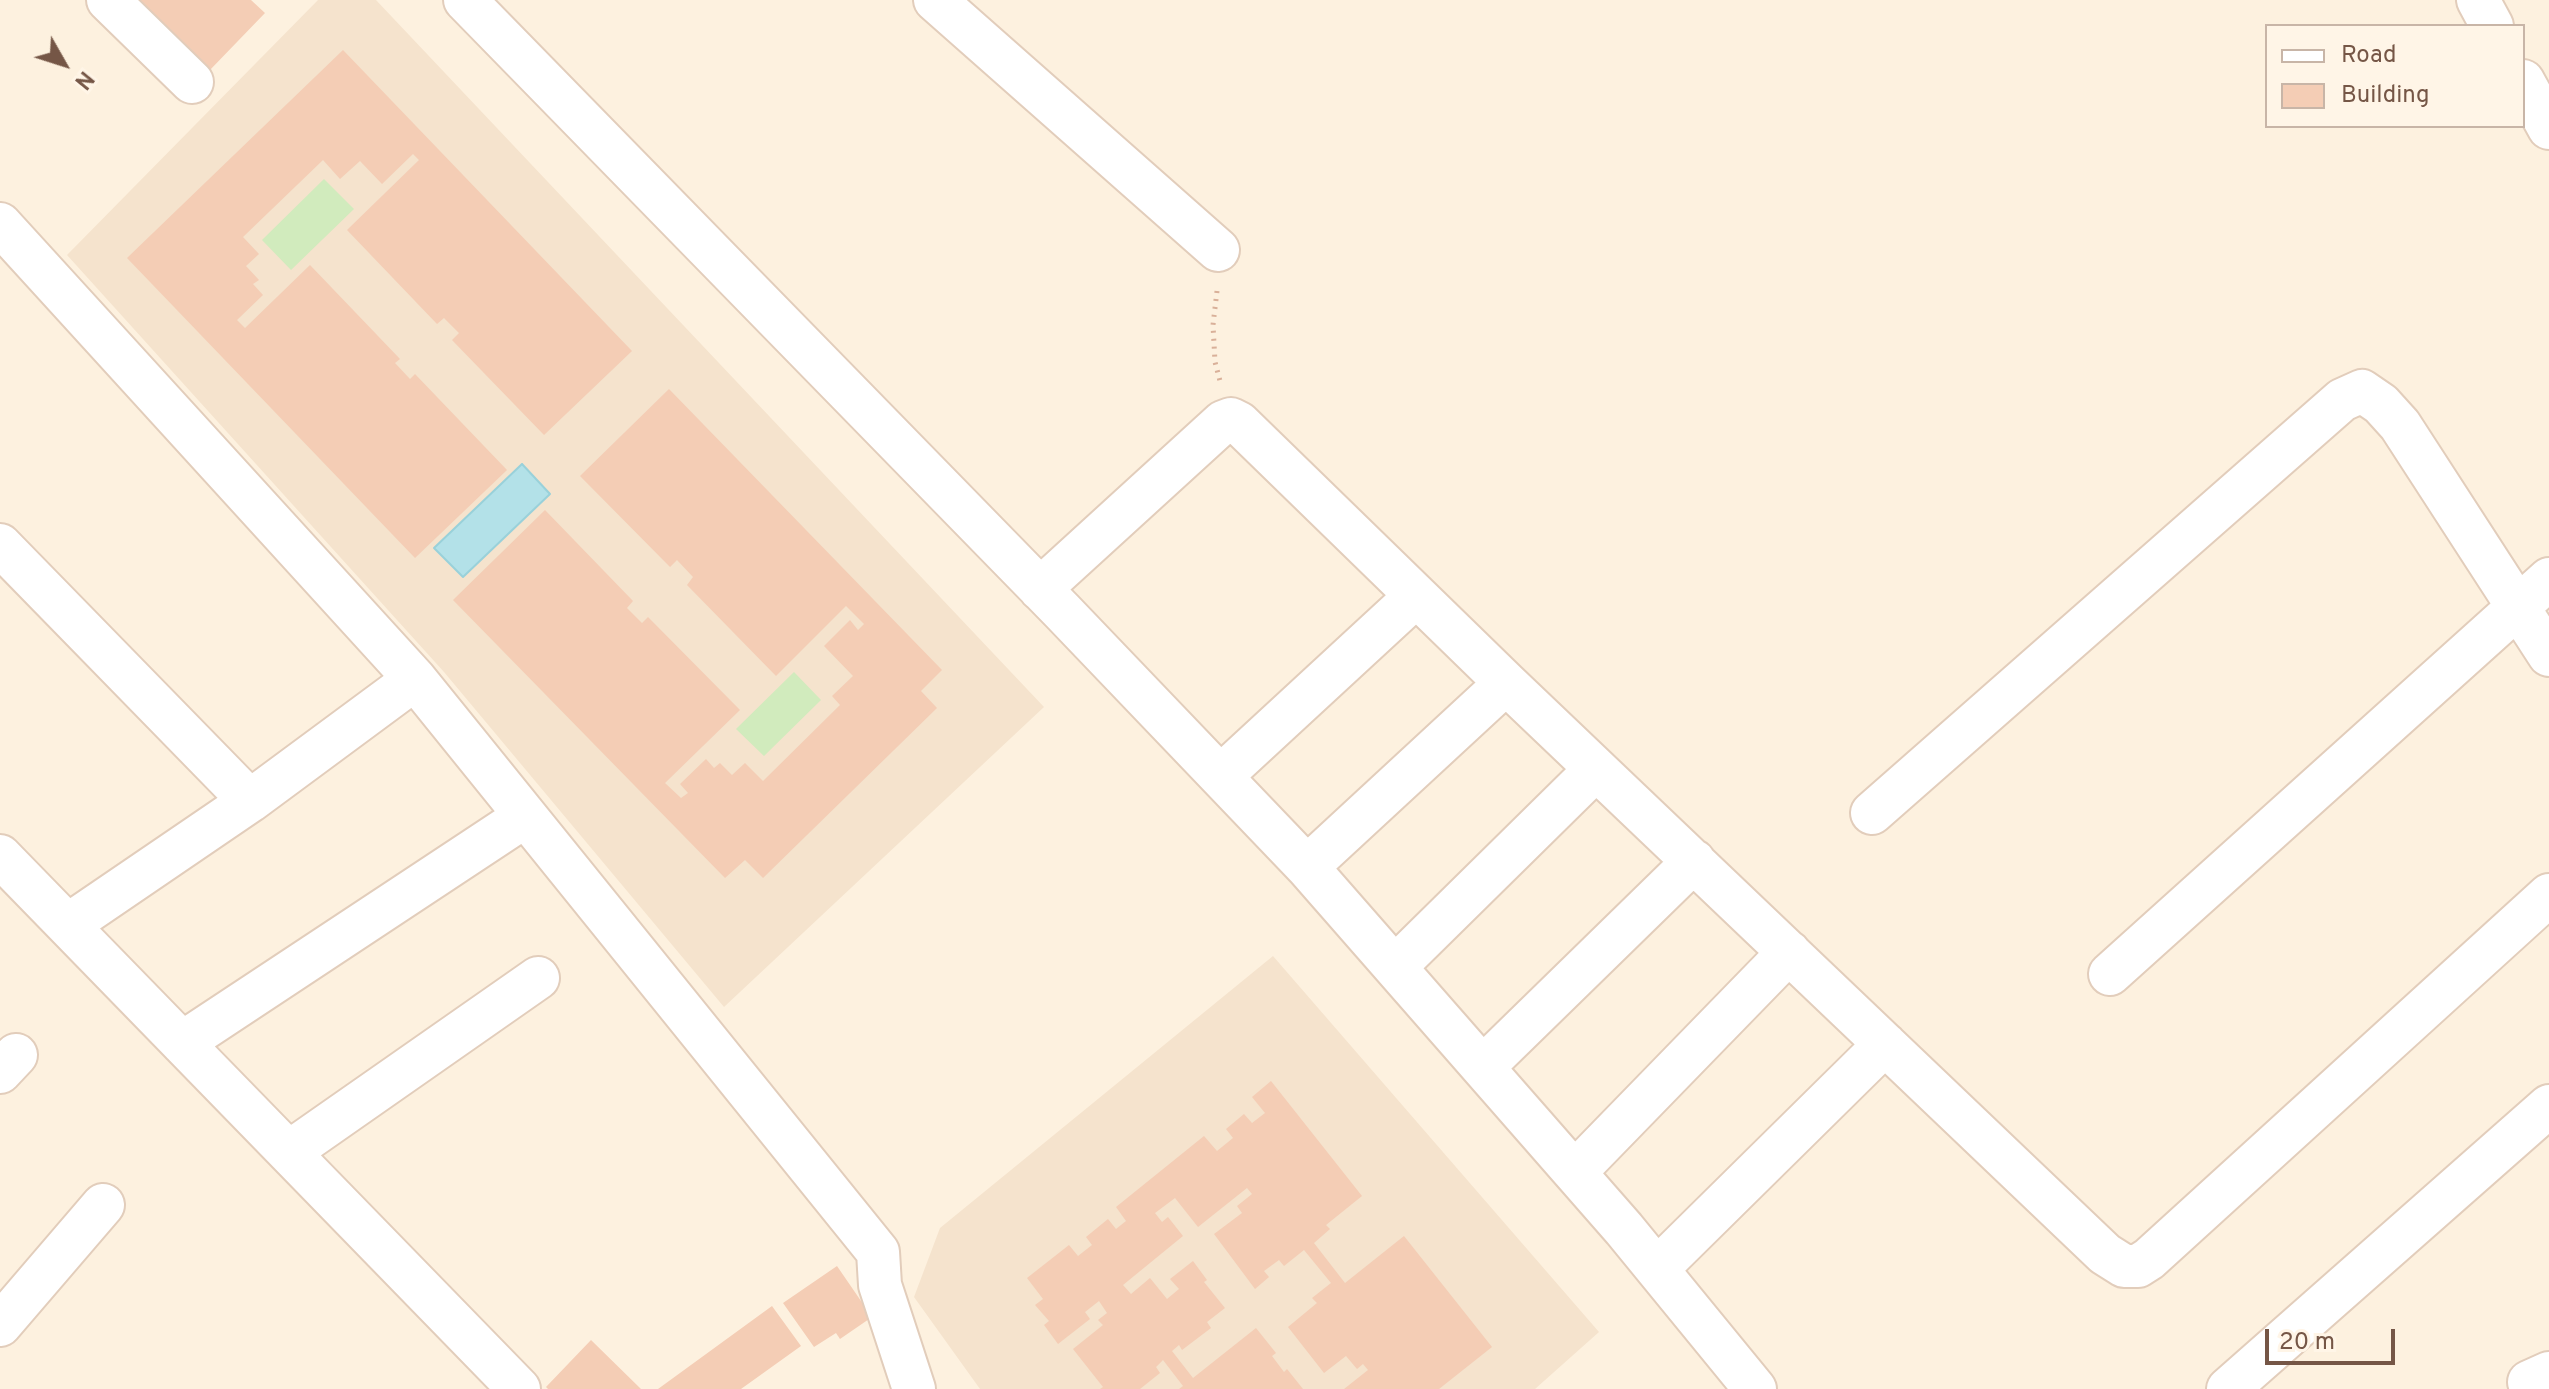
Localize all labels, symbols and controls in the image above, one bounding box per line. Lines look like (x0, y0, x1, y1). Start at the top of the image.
north arrow (24, 24, 104, 104)
legend (2265, 24, 2525, 128)
text: Road (2341, 41, 2397, 71)
text: N (68, 65, 99, 94)
text: Building (2341, 81, 2430, 111)
scale bar (2269, 1313, 2399, 1363)
text: 20 m (2279, 1328, 2335, 1358)

